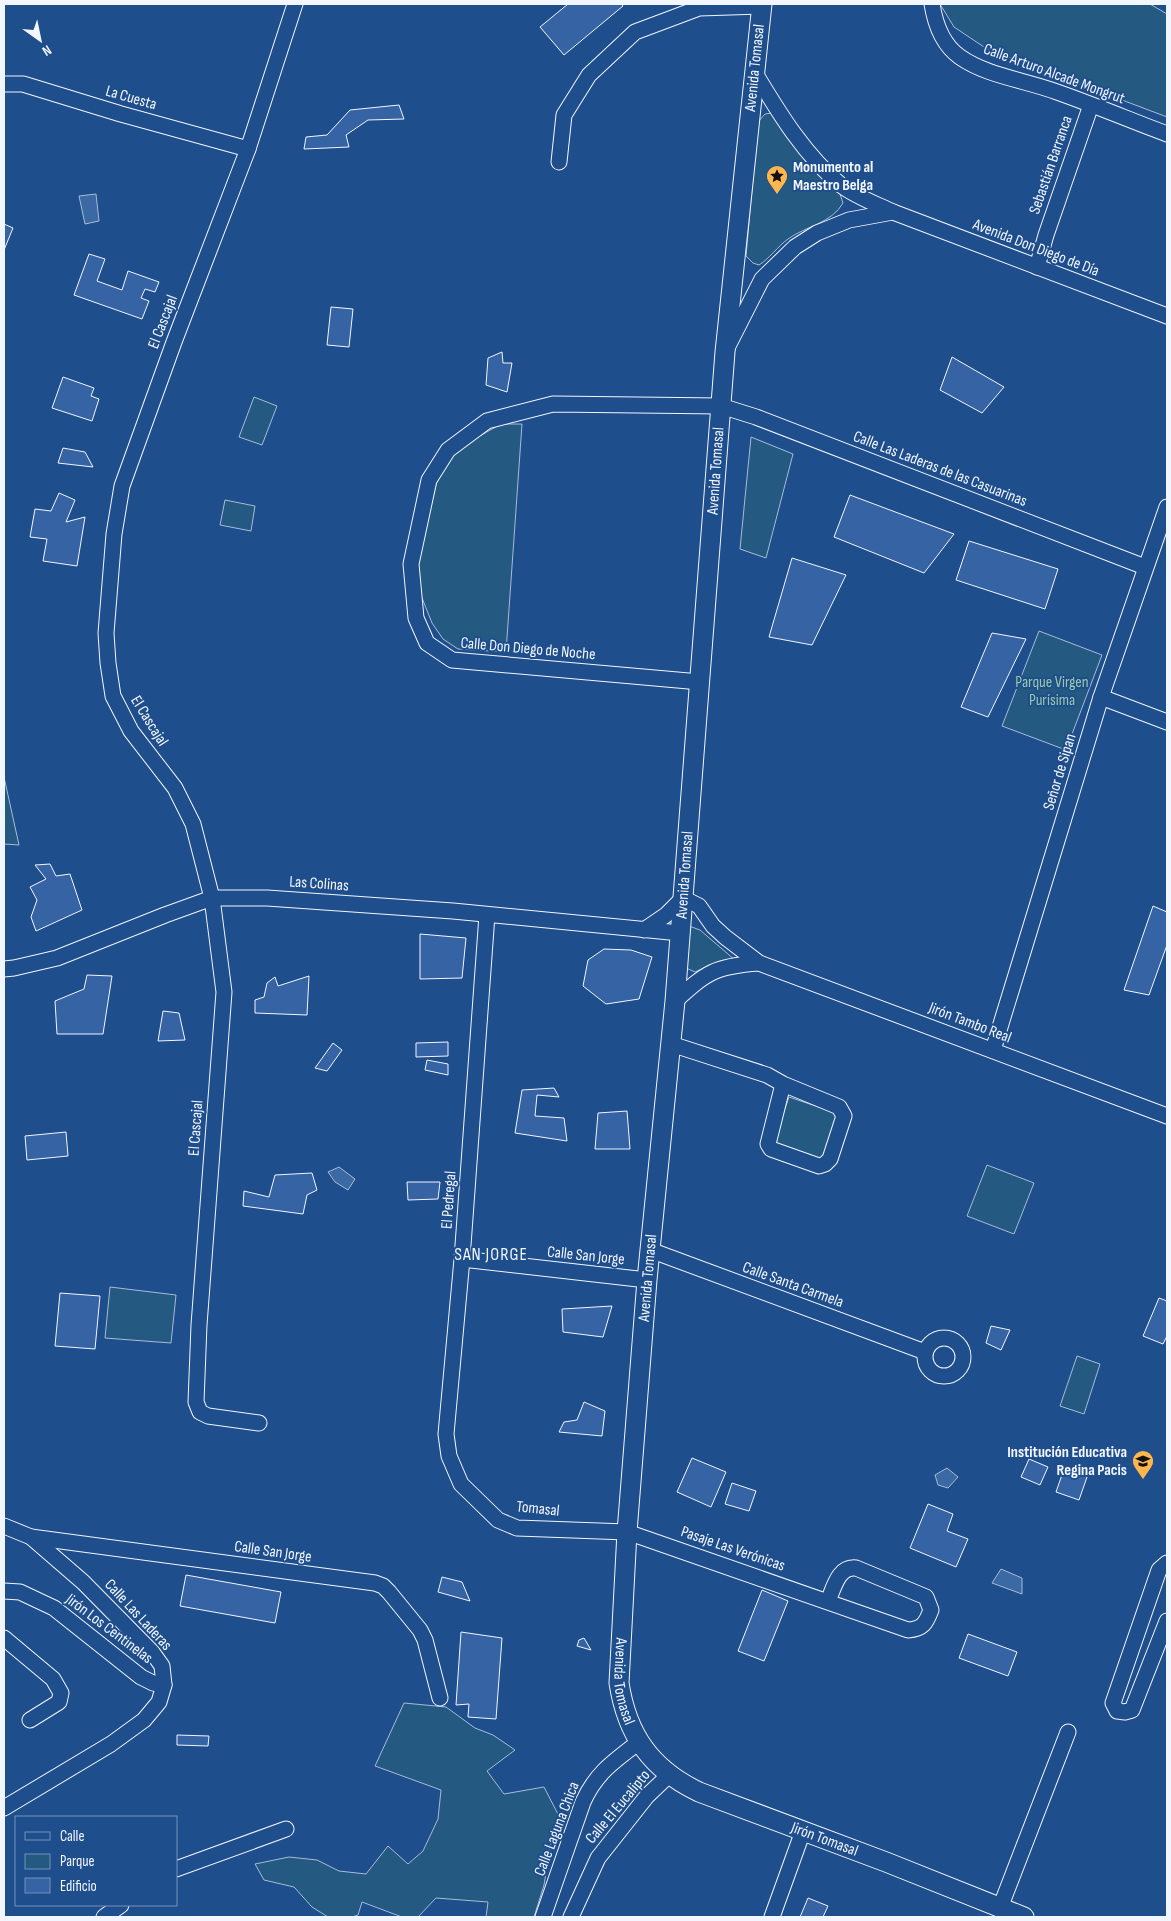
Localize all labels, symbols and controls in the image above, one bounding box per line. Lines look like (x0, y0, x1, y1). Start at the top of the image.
north arrow (15, 15, 65, 65)
street label: Avenida Tomasal (741, 23, 769, 114)
street label: Calle Arturo Alcade Mongrut (981, 40, 1127, 108)
text: N (39, 41, 55, 60)
street label: La Cuesta (103, 82, 159, 114)
street label: Sebastián Barranca (1025, 113, 1077, 217)
place label: Monumento al Maestro Belga (793, 158, 873, 195)
place icon: Monumento al Maestro Belga (765, 164, 789, 195)
street label: Avenida Don Diego de Día (969, 215, 1102, 281)
street label: El Cascajal (144, 293, 182, 351)
street label: Avenida Tomasal (703, 427, 729, 516)
street label: Calle Las Laderas de las Casuarinas (850, 427, 1030, 511)
street label: Calle Don Diego de Noche (460, 634, 596, 664)
park label: Parque Virgen Purísima (1015, 673, 1089, 710)
street label: El Cascajal (126, 692, 172, 750)
street label: Señor de Sipan (1039, 731, 1081, 813)
street label: Avenida Tomasal (672, 831, 698, 920)
street label: Las Colinas (289, 872, 350, 896)
street label: Jirón Tambo Real (925, 998, 1014, 1047)
street label: El Cascajal (185, 1099, 207, 1157)
street label: El Pedregal (437, 1170, 461, 1230)
street label: Avenida Tomasal (635, 1233, 661, 1324)
street label: Calle San Jorge (546, 1242, 626, 1270)
district label: SAN JORGE (454, 1244, 528, 1265)
street label: Calle Santa Carmela (740, 1258, 846, 1312)
place label: Institución Educativa Regina Pacis (1007, 1443, 1127, 1480)
school or university icon: Institución Educativa Regina Pacis (1131, 1449, 1155, 1480)
street label: Tomasal (515, 1497, 561, 1521)
street label: Pasaje Las Verónicas (678, 1522, 788, 1576)
street label: Calle San Jorge (233, 1537, 313, 1567)
street label: Calle Las Laderas (100, 1575, 176, 1655)
street label: Jirón Los Centinelas (61, 1589, 157, 1668)
street label: Avenida Tomasal (610, 1636, 639, 1728)
street label: Calle El Eucalipto (582, 1766, 654, 1848)
street label: Calle Laguna Chica (530, 1779, 584, 1879)
legend (15, 1816, 178, 1906)
street label: Jirón Tomasal (788, 1818, 861, 1860)
text: Calle (60, 1827, 84, 1846)
text: Parque (60, 1852, 95, 1871)
text: Edificio (60, 1877, 97, 1896)

